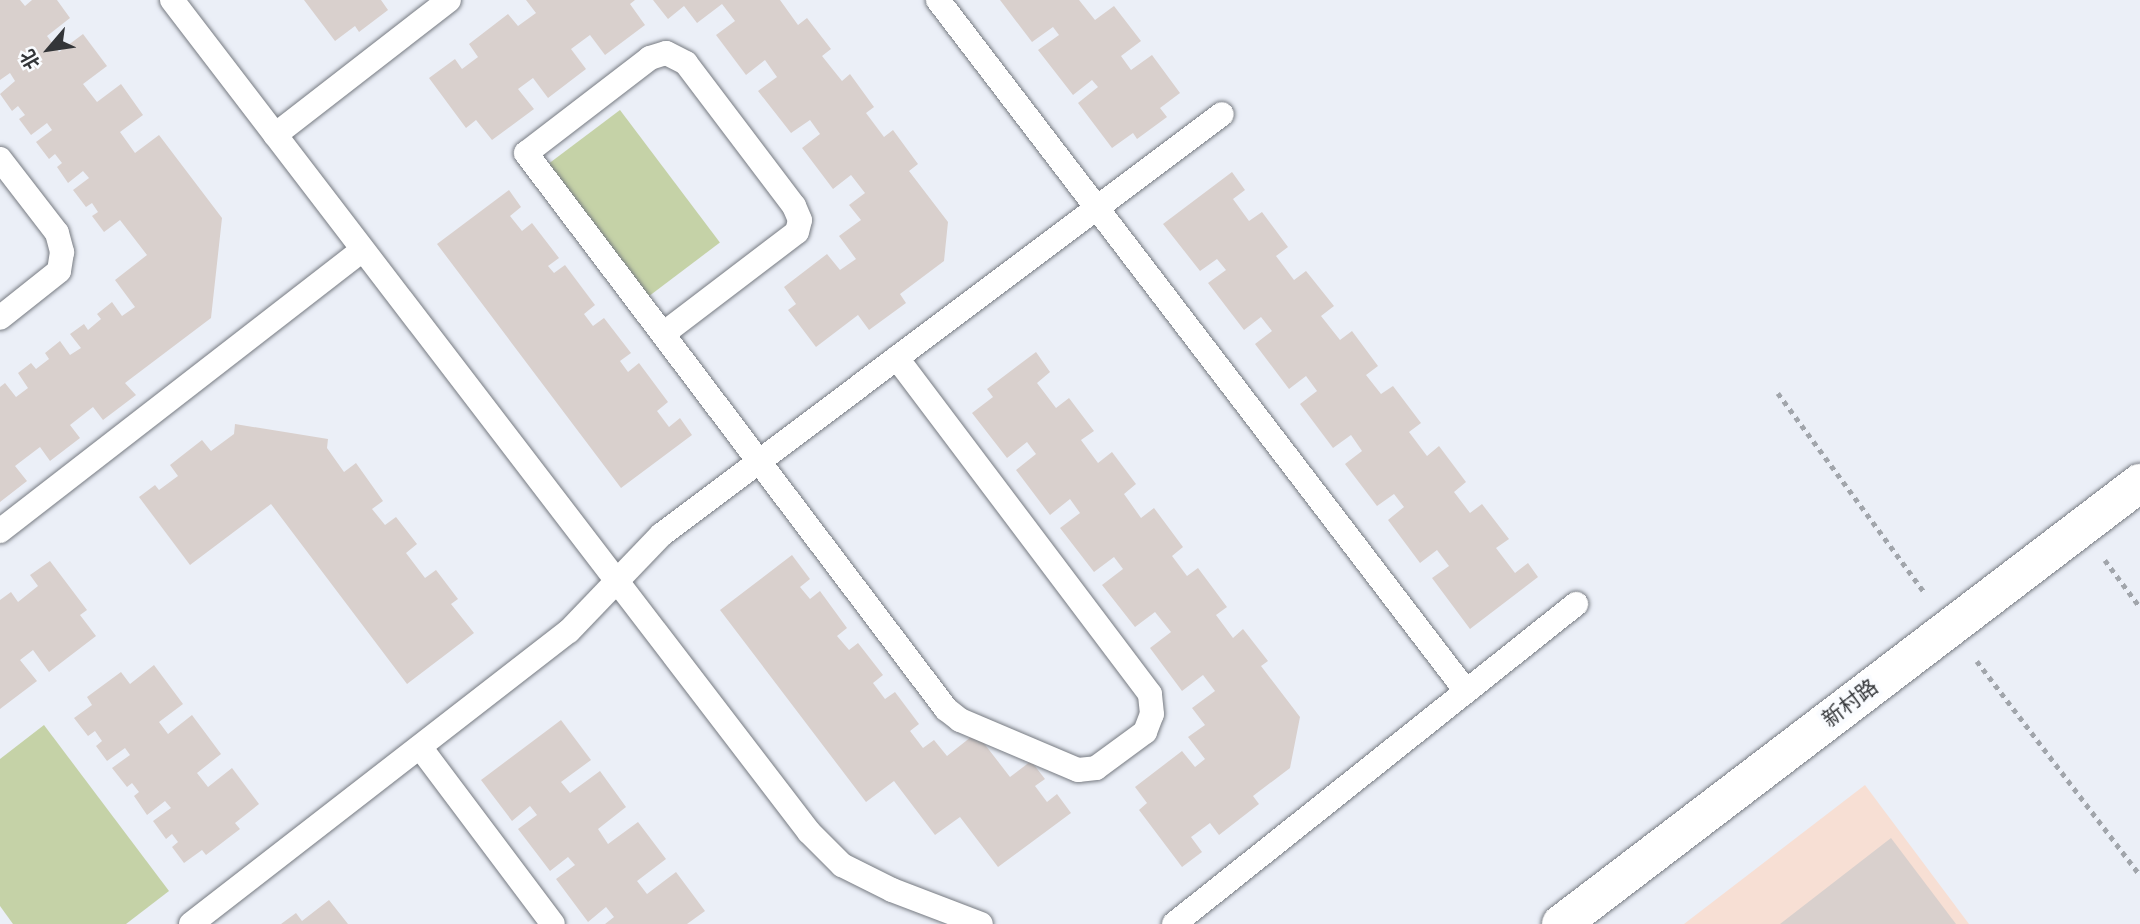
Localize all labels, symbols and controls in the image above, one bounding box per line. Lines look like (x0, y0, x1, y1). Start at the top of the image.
north arrow (14, 14, 84, 84)
text: 北 (15, 45, 47, 74)
street label: 新村路 (1817, 674, 1883, 732)

